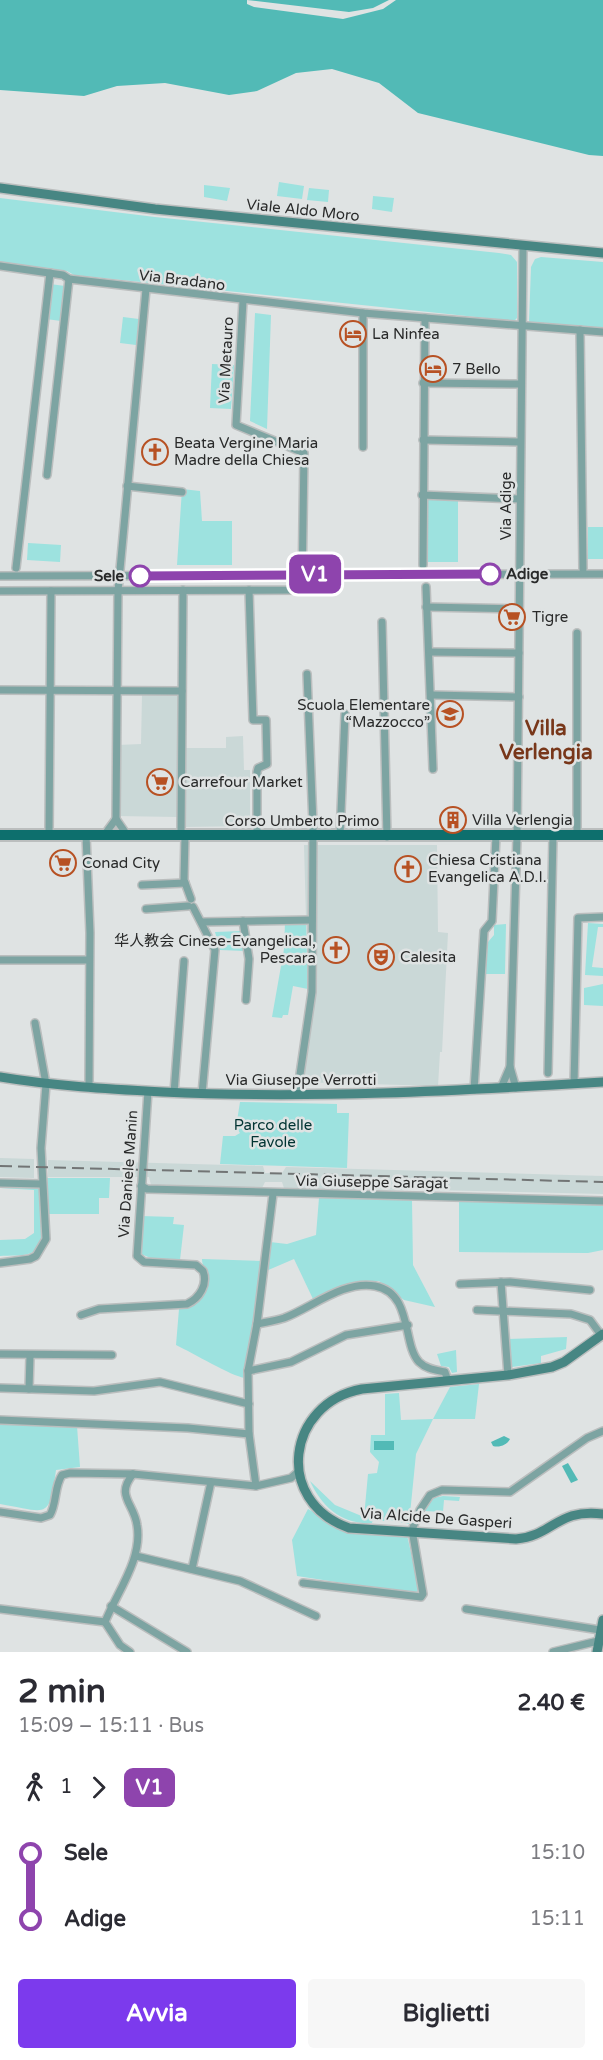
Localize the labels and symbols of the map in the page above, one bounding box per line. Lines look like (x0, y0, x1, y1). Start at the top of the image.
street label: Viale Aldo Moro (245, 195, 361, 225)
street label: Via Bradano (138, 266, 226, 294)
street label: Via Metauro (215, 316, 237, 404)
hotel icon: La Ninfea (338, 319, 368, 349)
place label: La Ninfea (372, 325, 440, 343)
hotel icon: 7 Bello (418, 354, 448, 384)
place label: 7 Bello (452, 360, 501, 378)
place label: Beata Vergine Maria Madre della Chiesa (174, 434, 318, 469)
church icon: Beata Vergine Maria Madre della Chiesa (140, 437, 170, 467)
street label: Via Adige (497, 472, 515, 540)
line badge: V1 (288, 554, 342, 594)
marker: Adige (479, 563, 501, 585)
marker: Sele (129, 565, 151, 587)
place label: Adige (506, 565, 549, 584)
place label: Sele (94, 567, 124, 585)
supermarket icon: Tigre (497, 602, 527, 632)
place label: Tigre (532, 608, 568, 626)
place label: Scuola Elementare “Mazzocco” (297, 696, 430, 731)
school or university icon: Scuola Elementare “Mazzocco” (435, 699, 465, 729)
district label: Villa Verlengia (499, 716, 593, 765)
supermarket icon: Carrefour Market (145, 767, 175, 797)
place label: Carrefour Market (180, 773, 303, 791)
building icon: Villa Verlengia (438, 805, 468, 835)
place label: Villa Verlengia (472, 811, 573, 829)
street label: Corso Umberto Primo (225, 812, 379, 830)
supermarket icon: Conad City (48, 848, 78, 878)
place label: Chiesa Cristiana Evangelica A.D.I. (428, 851, 547, 886)
place label: Conad City (82, 854, 160, 872)
church icon: Chiesa Cristiana Evangelica A.D.I. (393, 854, 423, 884)
place label: 华人教会 Cinese-Evangelical, Pescara (114, 932, 316, 967)
church icon: 华人教会 Cinese-Evangelical, Pescara (321, 935, 351, 965)
theatre icon: Calesita (366, 942, 396, 972)
place label: Calesita (400, 948, 456, 966)
street label: Via Giuseppe Verrotti (225, 1071, 377, 1089)
street label: Via Daniele Manin (115, 1109, 141, 1239)
park label: Parco delle Favole (234, 1116, 312, 1151)
street label: Via Giuseppe Saragat (295, 1172, 449, 1192)
street label: Via Alcide De Gasperi (359, 1504, 513, 1532)

